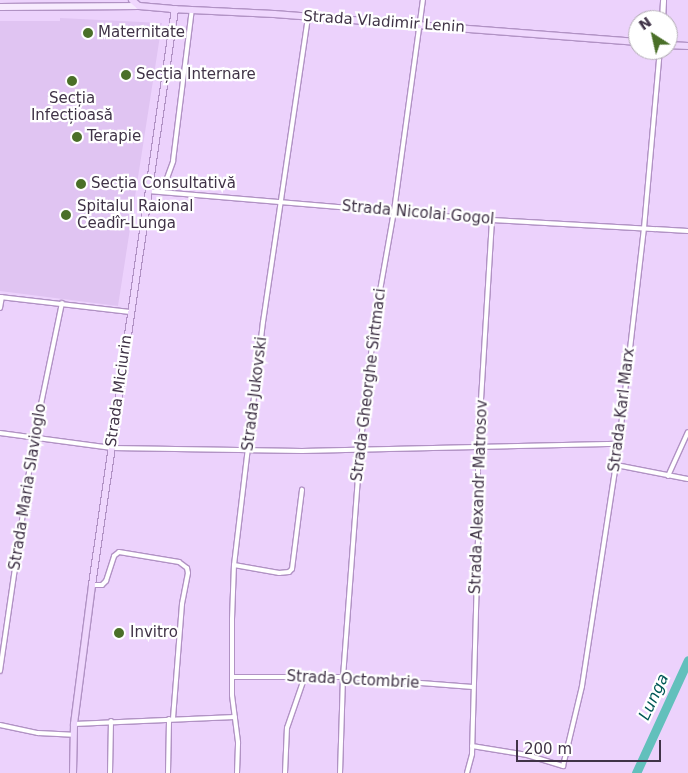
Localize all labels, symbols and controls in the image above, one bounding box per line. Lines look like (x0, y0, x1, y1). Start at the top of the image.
street label: Strada Vladimir Lenin (303, 7, 465, 37)
north arrow (628, 10, 678, 60)
text: N (636, 14, 654, 33)
place label: Maternitate (98, 24, 185, 42)
marker: Maternitate (82, 27, 94, 39)
place label: Secția Internare (136, 66, 256, 84)
marker: Secția Internare (120, 69, 132, 81)
marker: Secția Infecțioasă (66, 75, 78, 87)
place label: Secția Infecțioasă (31, 89, 113, 124)
place label: Terapie (87, 128, 141, 146)
marker: Terapie (71, 131, 83, 143)
place label: Secția Consultativă (91, 175, 236, 193)
marker: Secția Consultativă (75, 178, 87, 190)
place label: Spitalul Raional Ceadîr-Lunga (77, 197, 193, 232)
street label: Strada Nicolai Gogol (341, 197, 495, 229)
marker: Spitalul Raional Ceadîr-Lunga (59, 208, 73, 222)
street label: Strada Gheorghe Sîrtmaci (348, 287, 390, 483)
street label: Strada Miciurin (102, 334, 136, 448)
street label: Strada Jukovski (239, 336, 271, 452)
street label: Strada Karl Marx (605, 347, 639, 473)
street label: Strada Alexandr Matrosov (467, 399, 491, 595)
street label: Strada Maria Slavioglo (6, 402, 50, 572)
place label: Invitro (130, 624, 178, 642)
marker: Invitro (112, 626, 126, 640)
street label: Strada Octombrie (286, 668, 420, 692)
water label: Lunga (635, 671, 673, 723)
scale bar (518, 730, 663, 762)
text: 200 m (524, 740, 572, 758)

